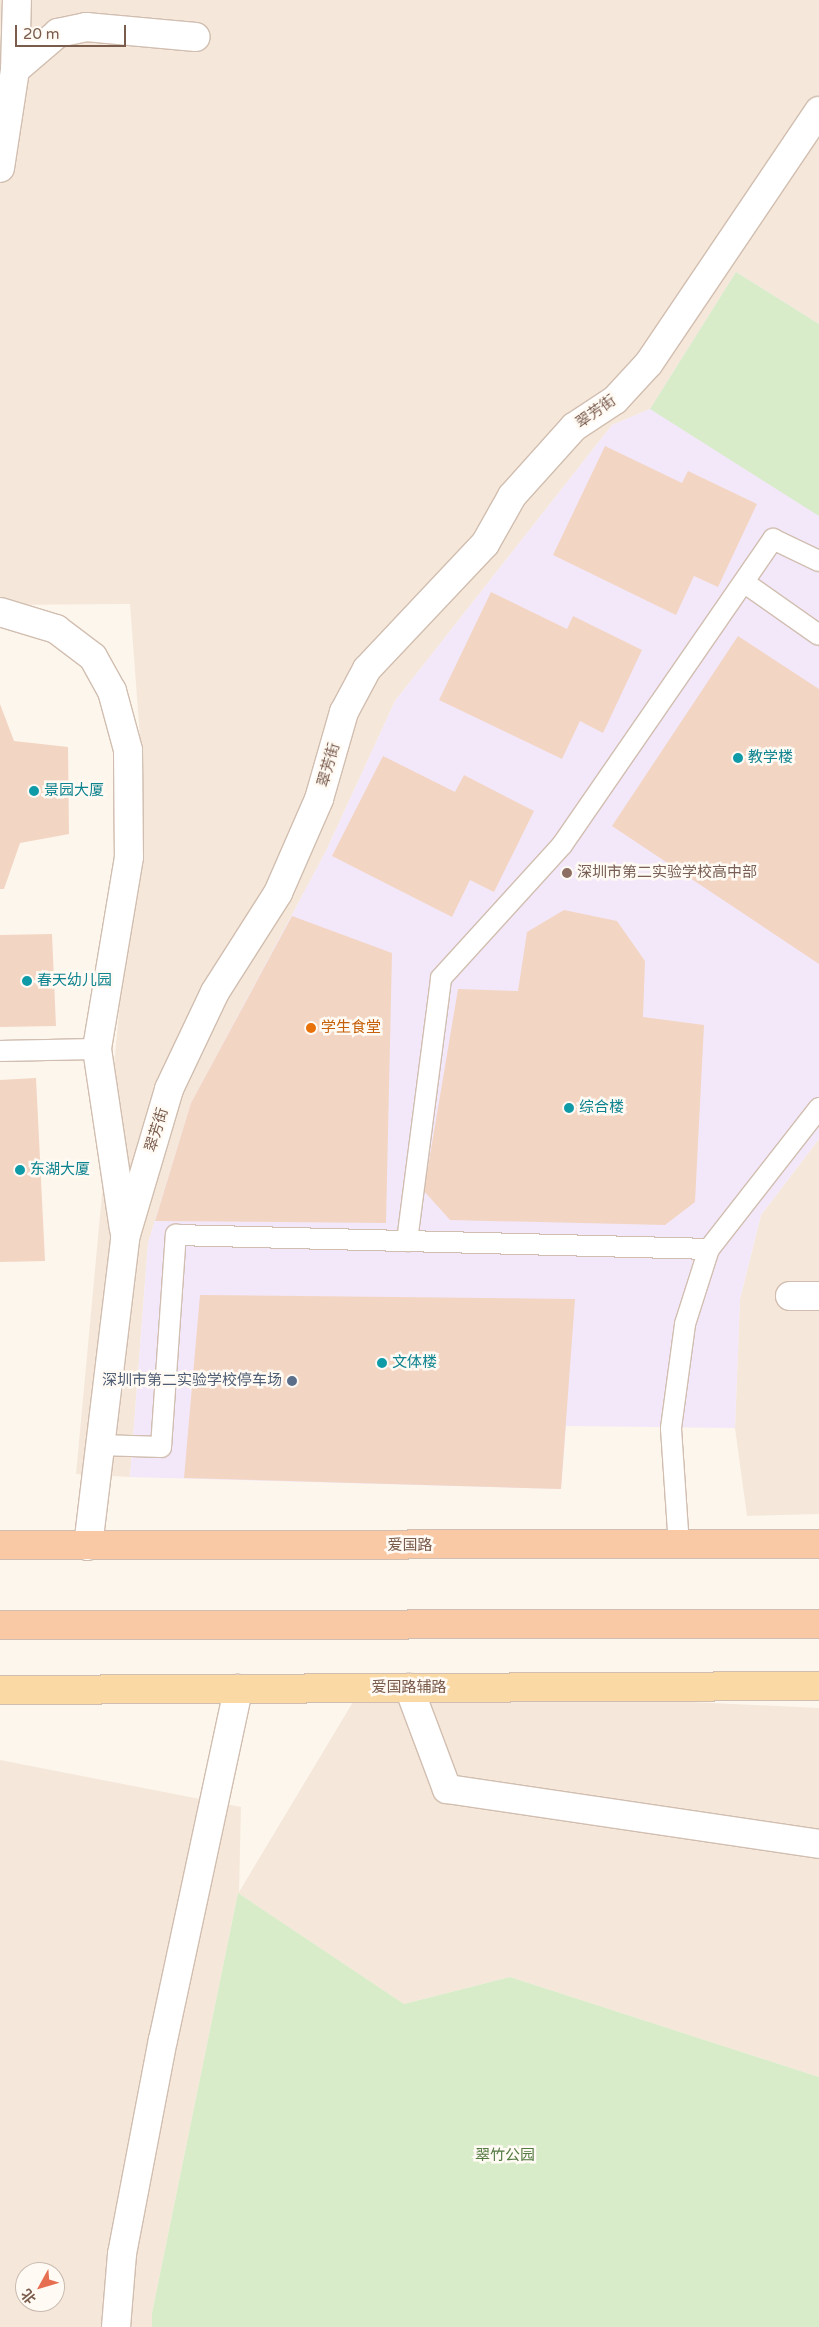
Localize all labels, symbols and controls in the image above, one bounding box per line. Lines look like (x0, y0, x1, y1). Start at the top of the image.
scale bar (18, 15, 129, 47)
text: 20 m (23, 25, 60, 43)
street label: 翠芳街 (572, 392, 620, 432)
street label: 翠芳街 (314, 741, 344, 789)
place label: 教学楼 (748, 749, 793, 767)
marker: 教学楼 (732, 752, 744, 764)
place label: 景园大厦 (44, 782, 104, 800)
marker: 景园大厦 (28, 785, 40, 797)
place label: 深圳市第二实验学校高中部 (577, 864, 757, 882)
marker: 深圳市第二实验学校高中部 (561, 867, 573, 879)
place label: 春天幼儿园 (37, 972, 112, 990)
marker: 春天幼儿园 (21, 975, 33, 987)
place label: 学生食堂 (321, 1019, 381, 1037)
marker: 学生食堂 (305, 1022, 317, 1034)
place label: 综合楼 (579, 1099, 624, 1117)
marker: 综合楼 (563, 1102, 575, 1114)
street label: 翠芳街 (142, 1106, 172, 1154)
place label: 东湖大厦 (30, 1161, 90, 1179)
marker: 东湖大厦 (14, 1164, 26, 1176)
place label: 文体楼 (392, 1354, 437, 1372)
marker: 文体楼 (376, 1357, 388, 1369)
place label: 深圳市第二实验学校停车场 (102, 1372, 282, 1390)
marker: 深圳市第二实验学校停车场 (286, 1375, 298, 1387)
street label: 爱国路 (388, 1537, 432, 1555)
street label: 爱国路辅路 (372, 1679, 446, 1697)
park label: 翠竹公园 (475, 2147, 535, 2165)
north arrow (15, 2262, 65, 2312)
text: 北 (18, 2285, 40, 2307)

